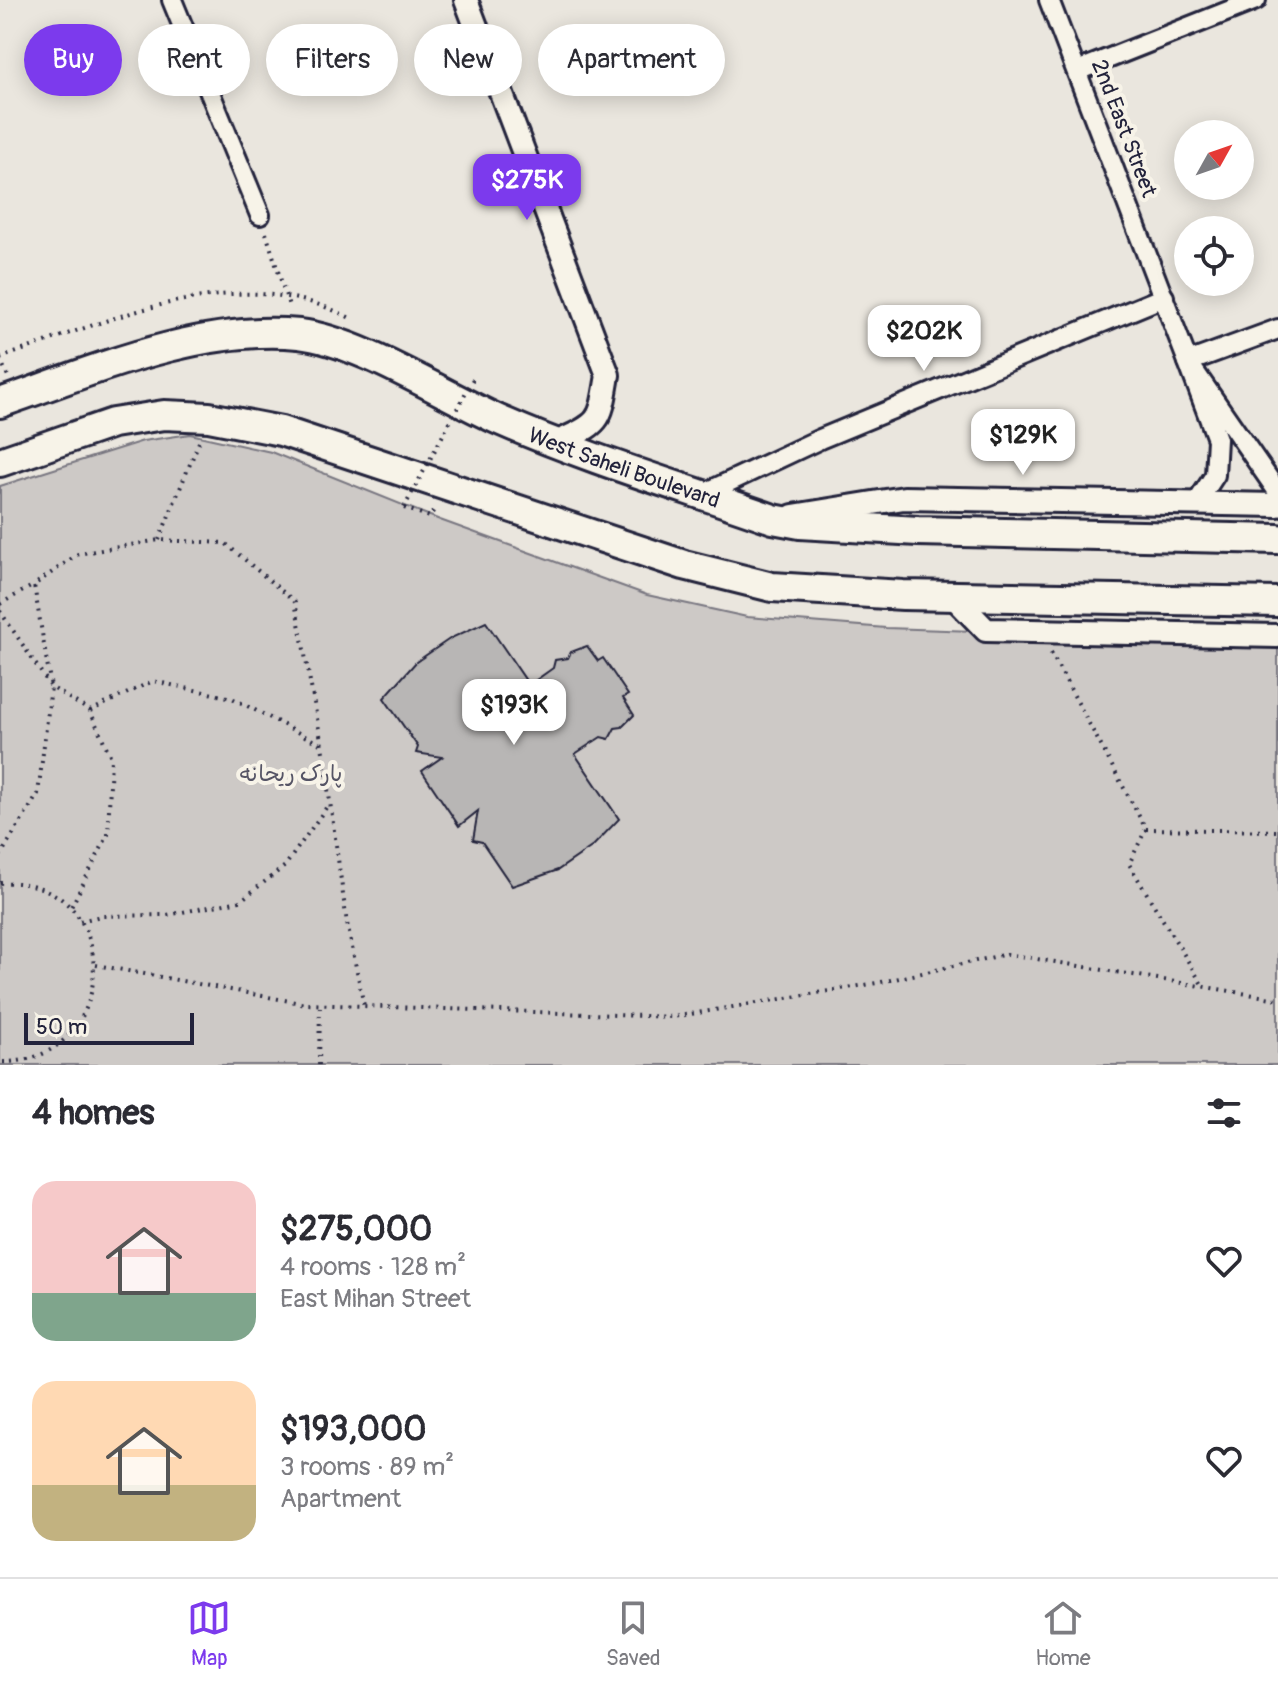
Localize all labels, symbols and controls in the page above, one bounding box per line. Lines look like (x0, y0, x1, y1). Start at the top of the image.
chip: Buy (24, 24, 122, 96)
chip: Rent (138, 24, 250, 96)
chip: Filters (266, 24, 398, 96)
chip: New (414, 24, 522, 96)
chip: Apartment (538, 24, 725, 96)
street label: 2nd East Street (1085, 56, 1163, 201)
north arrow (1174, 120, 1254, 200)
map controls (1174, 120, 1254, 296)
pin: $275K (471, 154, 583, 222)
text: $275K (491, 164, 563, 196)
button: locate (1174, 216, 1254, 296)
pin: $202K (868, 305, 980, 373)
text: $202K (886, 315, 962, 347)
pin: $129K (967, 409, 1079, 477)
text: $129K (989, 419, 1057, 451)
street label: West Saheli Boulevard (524, 421, 724, 515)
pin: $193K (458, 679, 570, 747)
text: $193K (480, 689, 548, 721)
park label: پارک ریحانه (240, 760, 342, 788)
scale bar (24, 1009, 194, 1045)
text: 50 m (36, 1013, 87, 1041)
icon: filters (1202, 1091, 1246, 1135)
text: 4 homes (32, 1092, 154, 1135)
text: $275,000 (280, 1208, 432, 1251)
icon: home (96, 1213, 192, 1309)
icon: heart (1202, 1239, 1246, 1283)
text: 4 rooms · 128 m² (280, 1251, 466, 1283)
text: East Mihan Street (280, 1283, 471, 1315)
text: $193,000 (280, 1408, 427, 1451)
icon: home (96, 1413, 192, 1509)
icon: heart (1202, 1439, 1246, 1483)
text: 3 rooms · 89 m² (280, 1451, 454, 1483)
text: Apartment (280, 1483, 401, 1515)
tab: Map (187, 1596, 231, 1672)
tab: Saved (606, 1596, 661, 1672)
tab: Home (1035, 1596, 1091, 1672)

